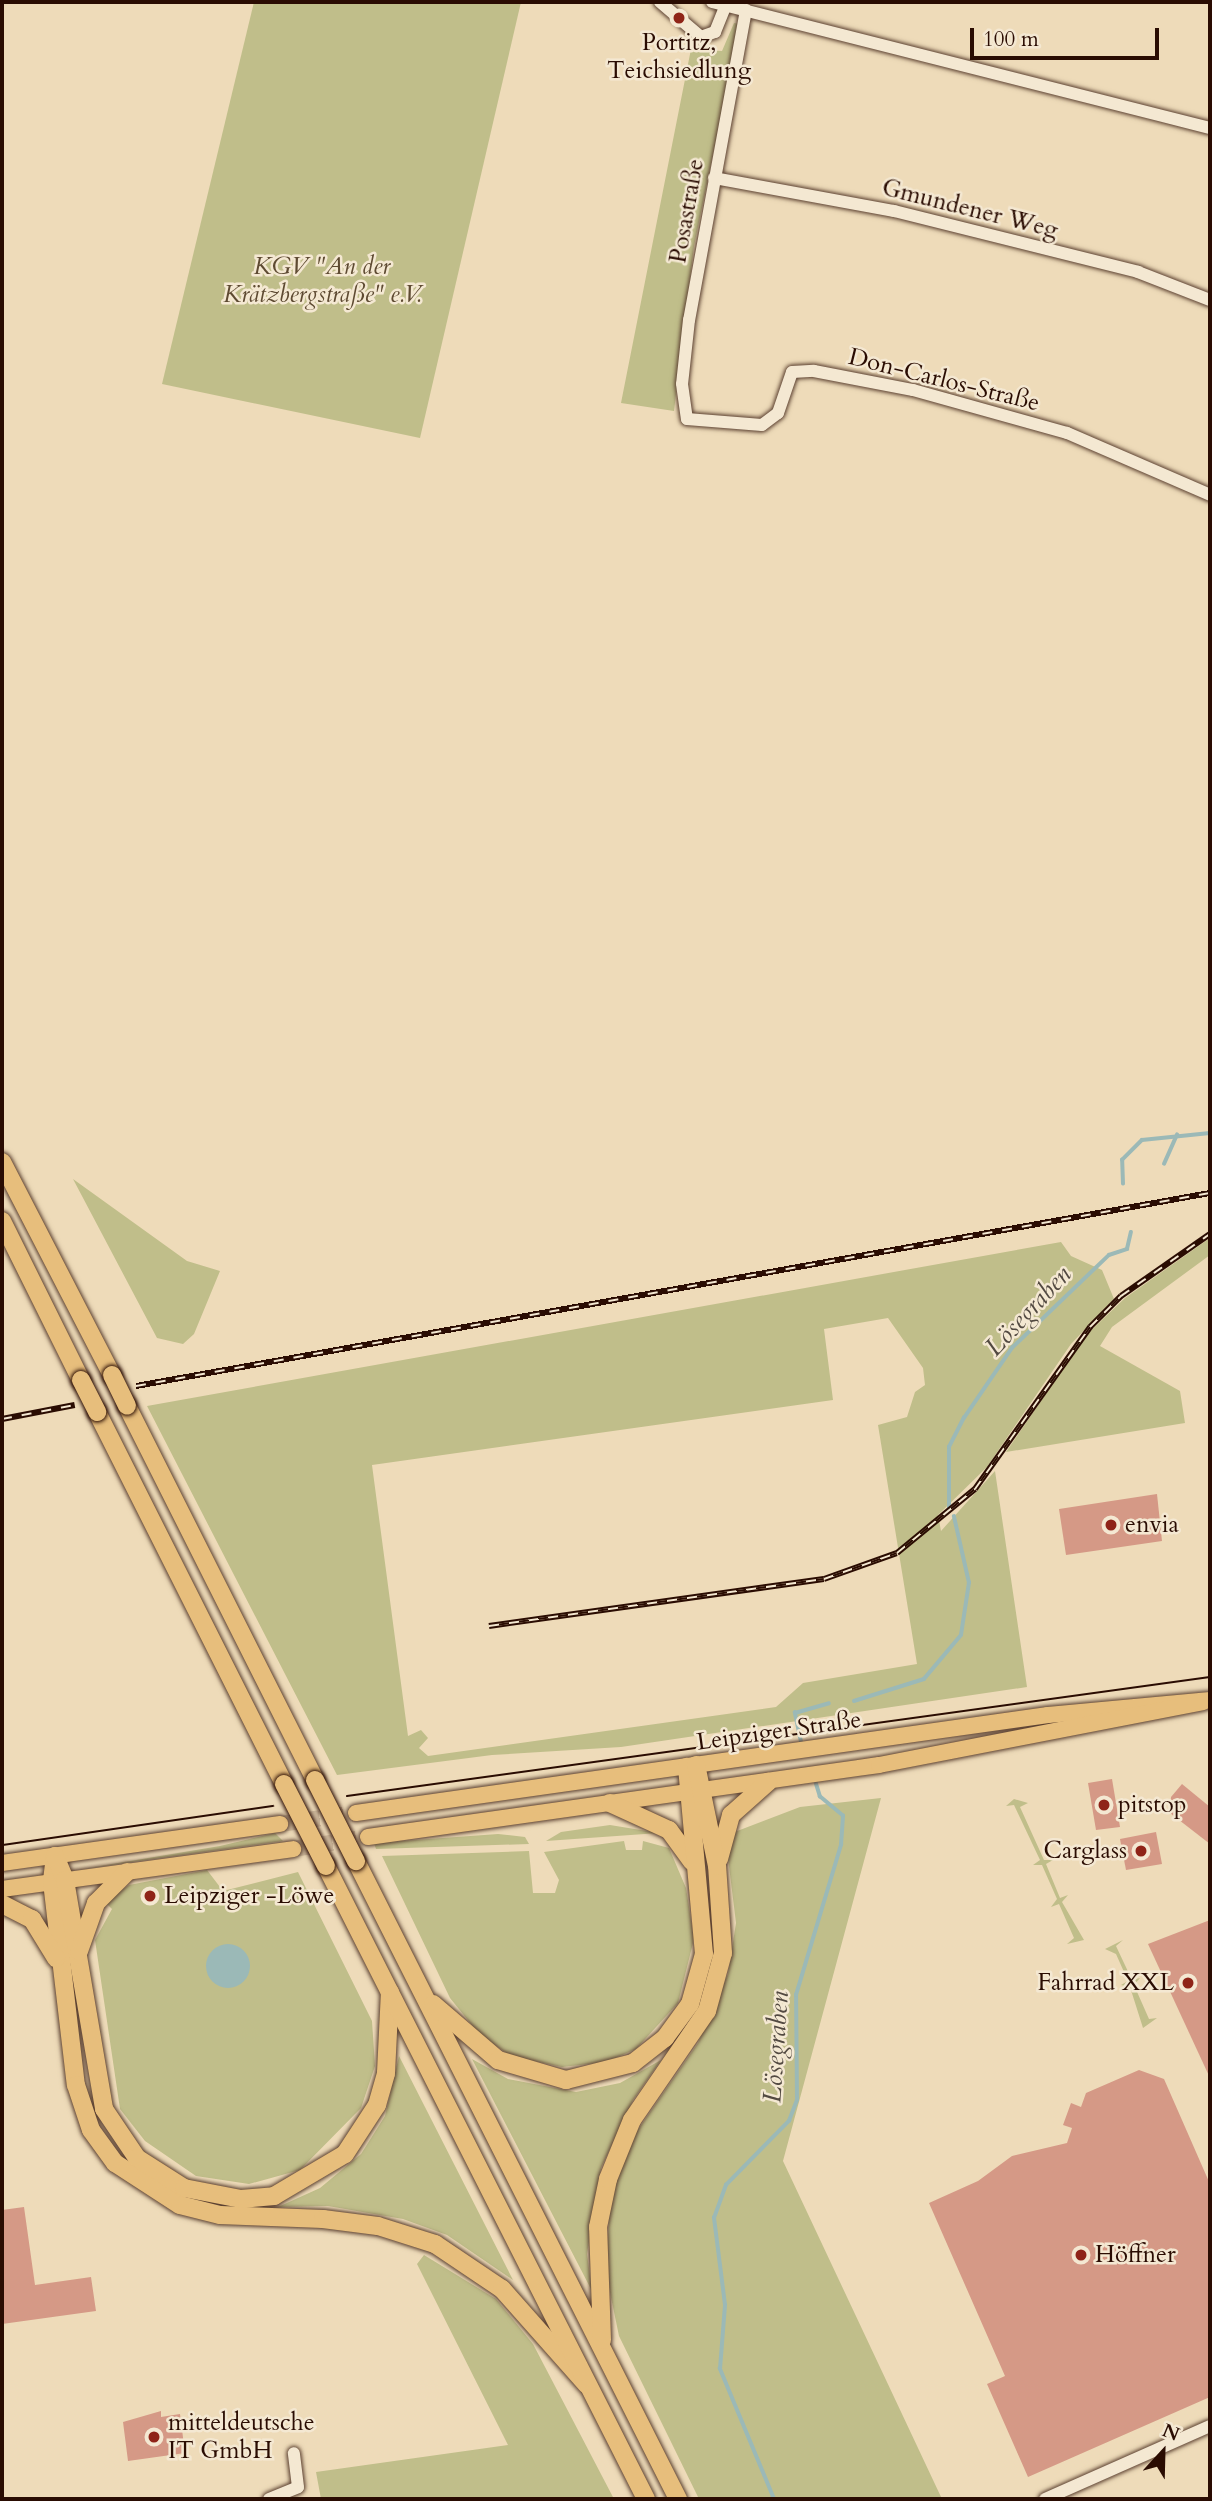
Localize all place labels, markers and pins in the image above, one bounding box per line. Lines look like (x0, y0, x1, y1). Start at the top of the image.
marker: Portitz, Teichsiedlung (671, 10, 687, 26)
place label: Portitz, Teichsiedlung (607, 29, 751, 85)
place label: envia (1125, 1511, 1179, 1539)
marker: envia (1103, 1517, 1119, 1533)
place label: pitstop (1118, 1791, 1186, 1819)
marker: pitstop (1096, 1797, 1112, 1813)
place label: Carglass (1044, 1837, 1127, 1865)
marker: Carglass (1133, 1843, 1149, 1859)
place label: Leipziger -Löwe (164, 1882, 334, 1910)
marker: Leipziger -Löwe (142, 1888, 158, 1904)
place label: Fahrrad XXL (1037, 1969, 1174, 1997)
marker: Fahrrad XXL (1180, 1975, 1196, 1991)
place label: Höffner (1095, 2241, 1176, 2269)
marker: Höffner (1073, 2247, 1089, 2263)
place label: mitteldeutsche IT GmbH (168, 2409, 315, 2465)
marker: mitteldeutsche IT GmbH (146, 2429, 162, 2445)

